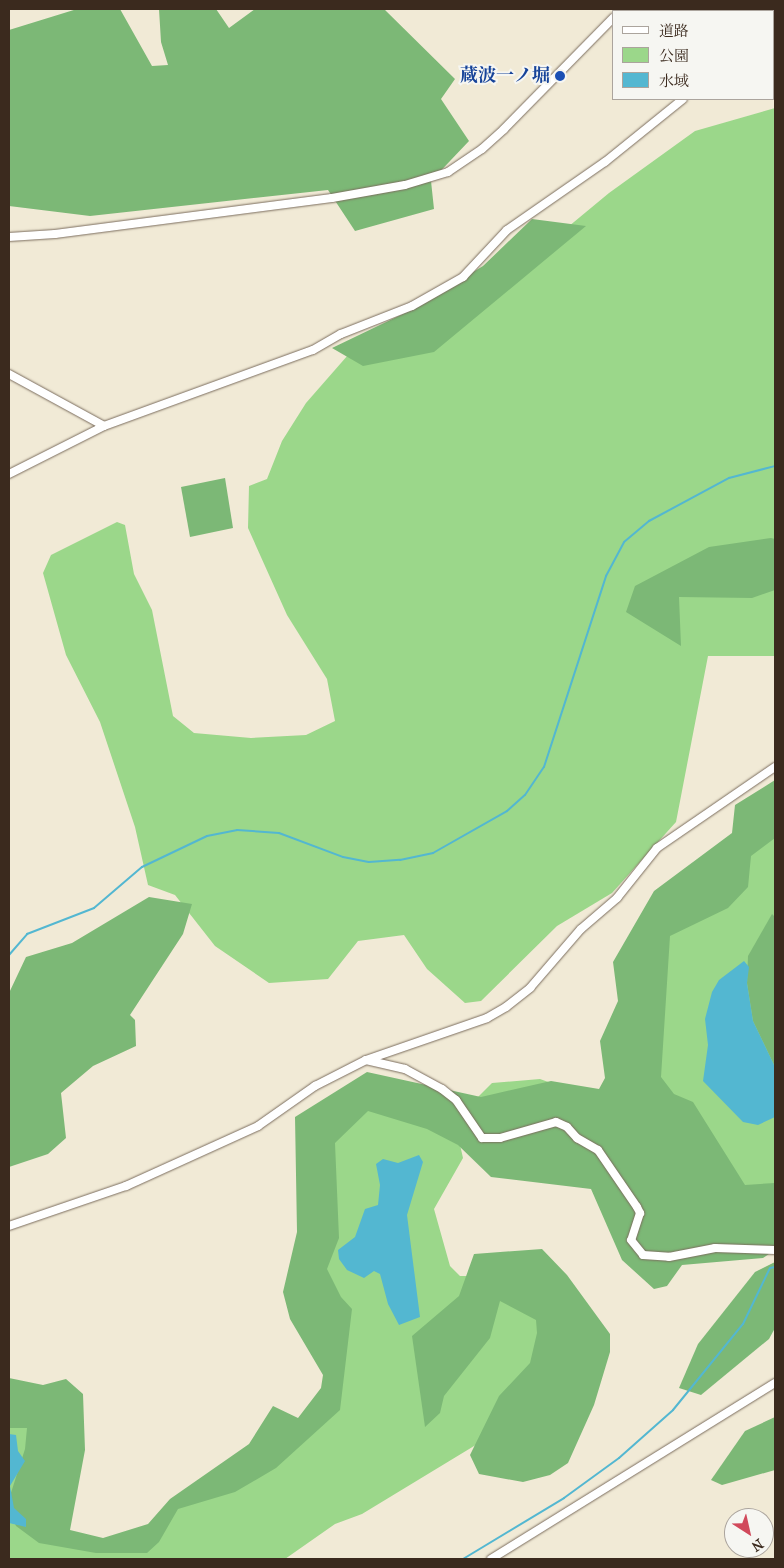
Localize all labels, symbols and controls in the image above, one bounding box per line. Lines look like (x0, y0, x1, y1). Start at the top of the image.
legend (612, 10, 774, 100)
text: 道路 (659, 22, 689, 40)
text: 公園 (659, 47, 689, 65)
place label: 蔵波一ノ堀 (460, 65, 550, 87)
marker: 蔵波一ノ堀 (554, 70, 566, 82)
text: 水域 (659, 72, 689, 90)
north arrow (724, 1508, 774, 1558)
text: N (748, 1535, 767, 1555)

